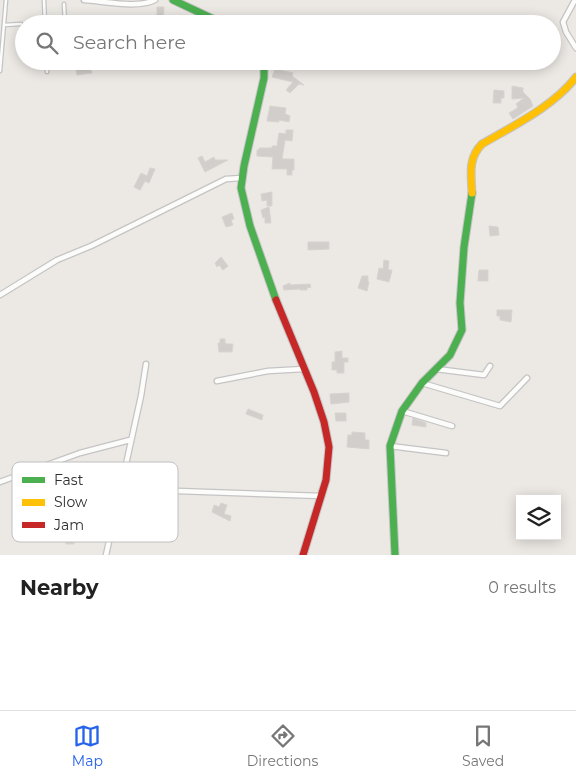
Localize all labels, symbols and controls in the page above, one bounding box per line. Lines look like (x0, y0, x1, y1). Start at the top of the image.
search box (15, 15, 561, 70)
icon: search (33, 29, 61, 57)
text: Search here (73, 31, 186, 54)
legend (12, 462, 178, 542)
text: Fast (54, 471, 84, 489)
text: Slow (54, 493, 88, 511)
map controls (516, 495, 561, 540)
button: layers (516, 495, 561, 540)
text: Jam (53, 516, 84, 534)
text: Nearby (20, 575, 99, 600)
text: 0 results (488, 578, 556, 597)
tab: Map (72, 722, 103, 770)
tab: Directions (247, 722, 318, 770)
tab: Saved (462, 722, 504, 770)

